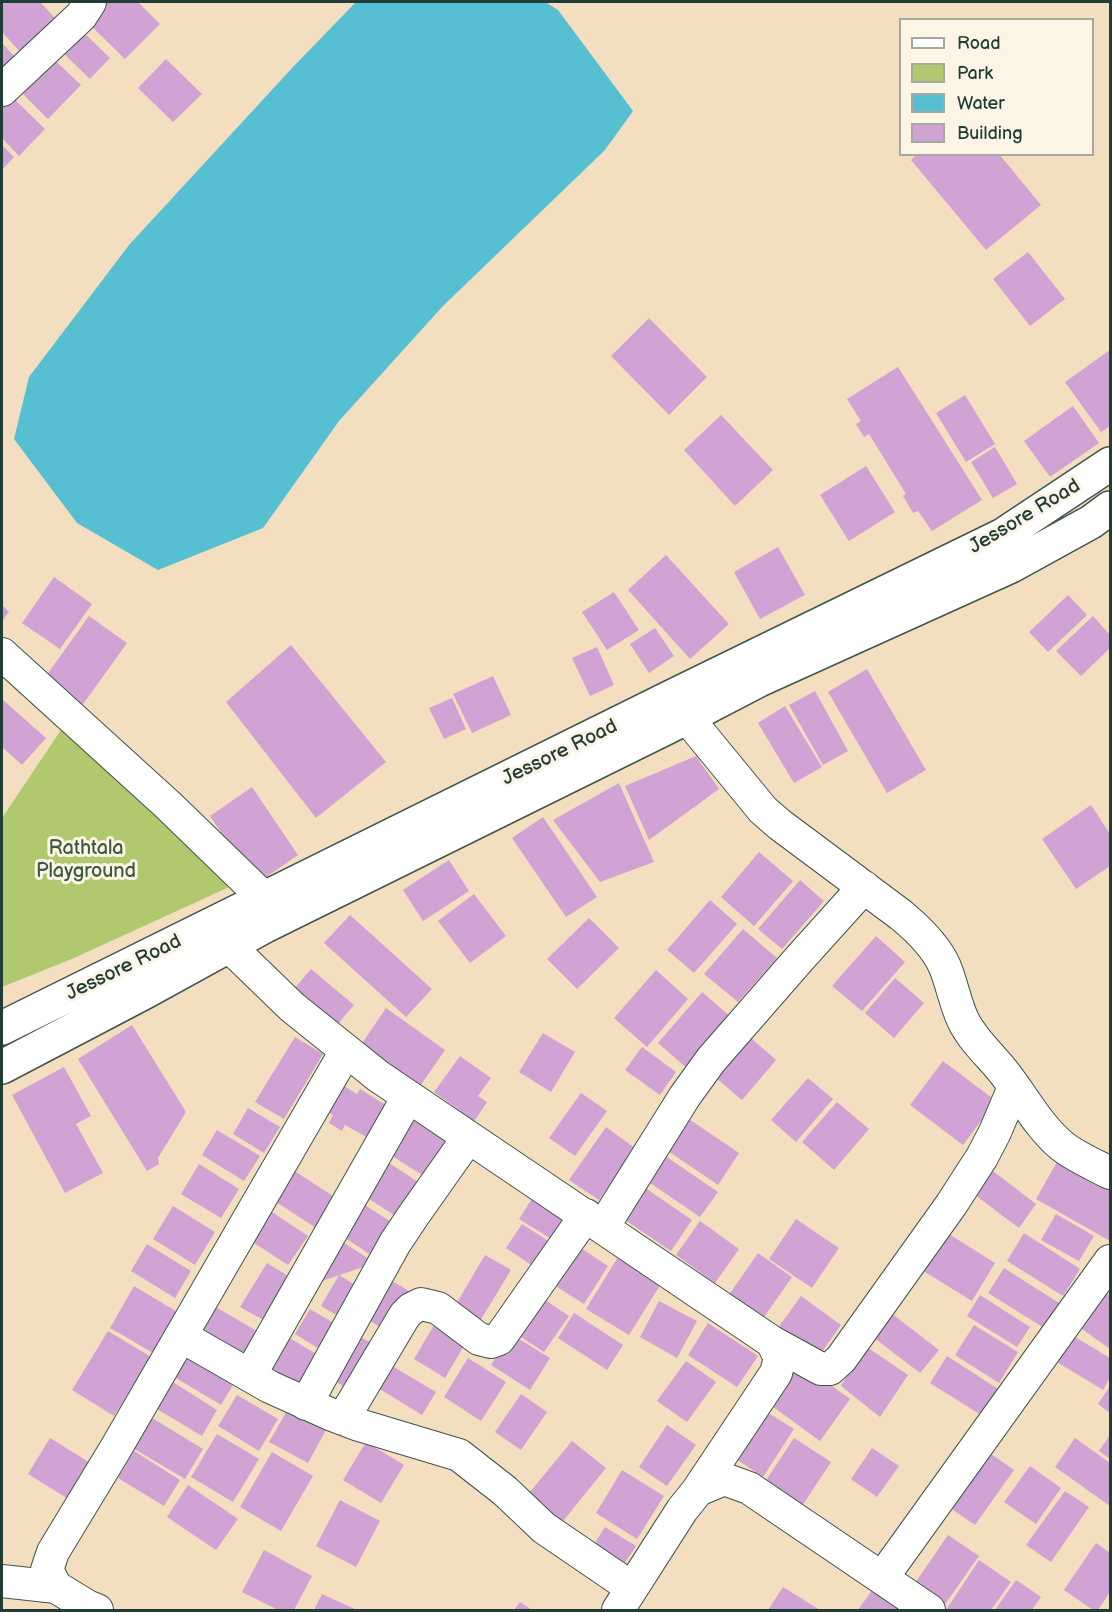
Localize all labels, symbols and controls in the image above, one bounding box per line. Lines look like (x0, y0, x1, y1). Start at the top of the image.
legend (899, 18, 1094, 156)
text: Road (957, 33, 1001, 54)
text: Park (957, 63, 993, 84)
text: Water (957, 93, 1005, 114)
text: Building (957, 123, 1023, 144)
street label: Jessore Road (965, 474, 1085, 560)
street label: Jessore Road (498, 715, 622, 791)
park label: Rathtala Playground (36, 837, 136, 884)
street label: Jessore Road (62, 930, 186, 1006)

